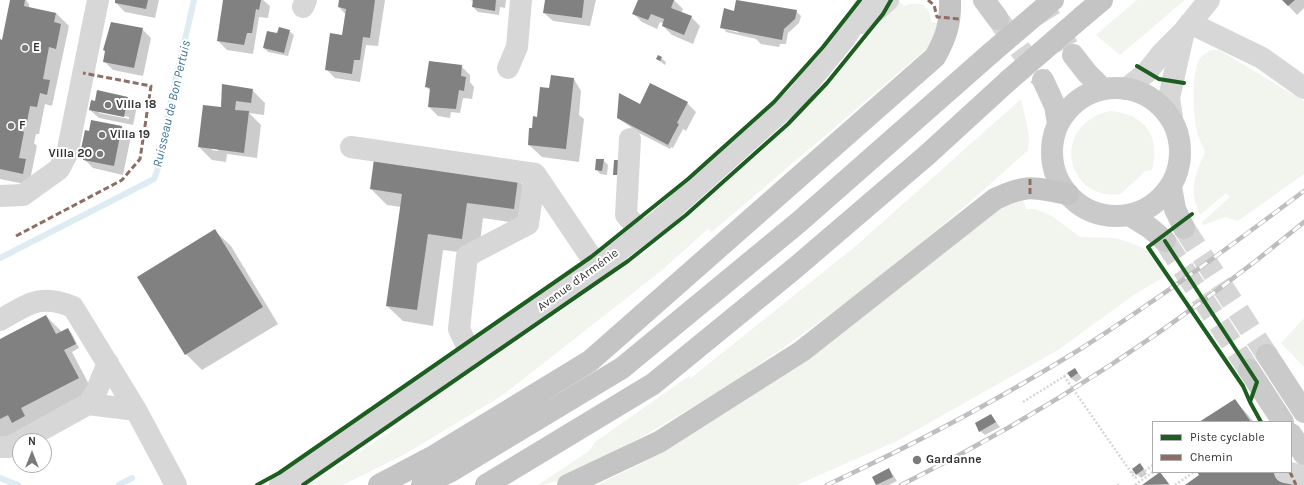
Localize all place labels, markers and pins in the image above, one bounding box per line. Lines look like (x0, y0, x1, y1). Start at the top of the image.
place label: E (33, 41, 40, 55)
marker: E (20, 43, 30, 53)
place label: Villa 18 (116, 98, 157, 112)
marker: Villa 18 (103, 100, 113, 110)
place label: F (19, 119, 26, 133)
marker: F (6, 121, 16, 131)
place label: Villa 19 (110, 128, 150, 142)
marker: Villa 19 (97, 130, 107, 140)
place label: Villa 20 (49, 147, 92, 161)
marker: Villa 20 (95, 149, 105, 159)
place label: Gardanne (926, 453, 982, 467)
marker: Gardanne (911, 454, 923, 466)

